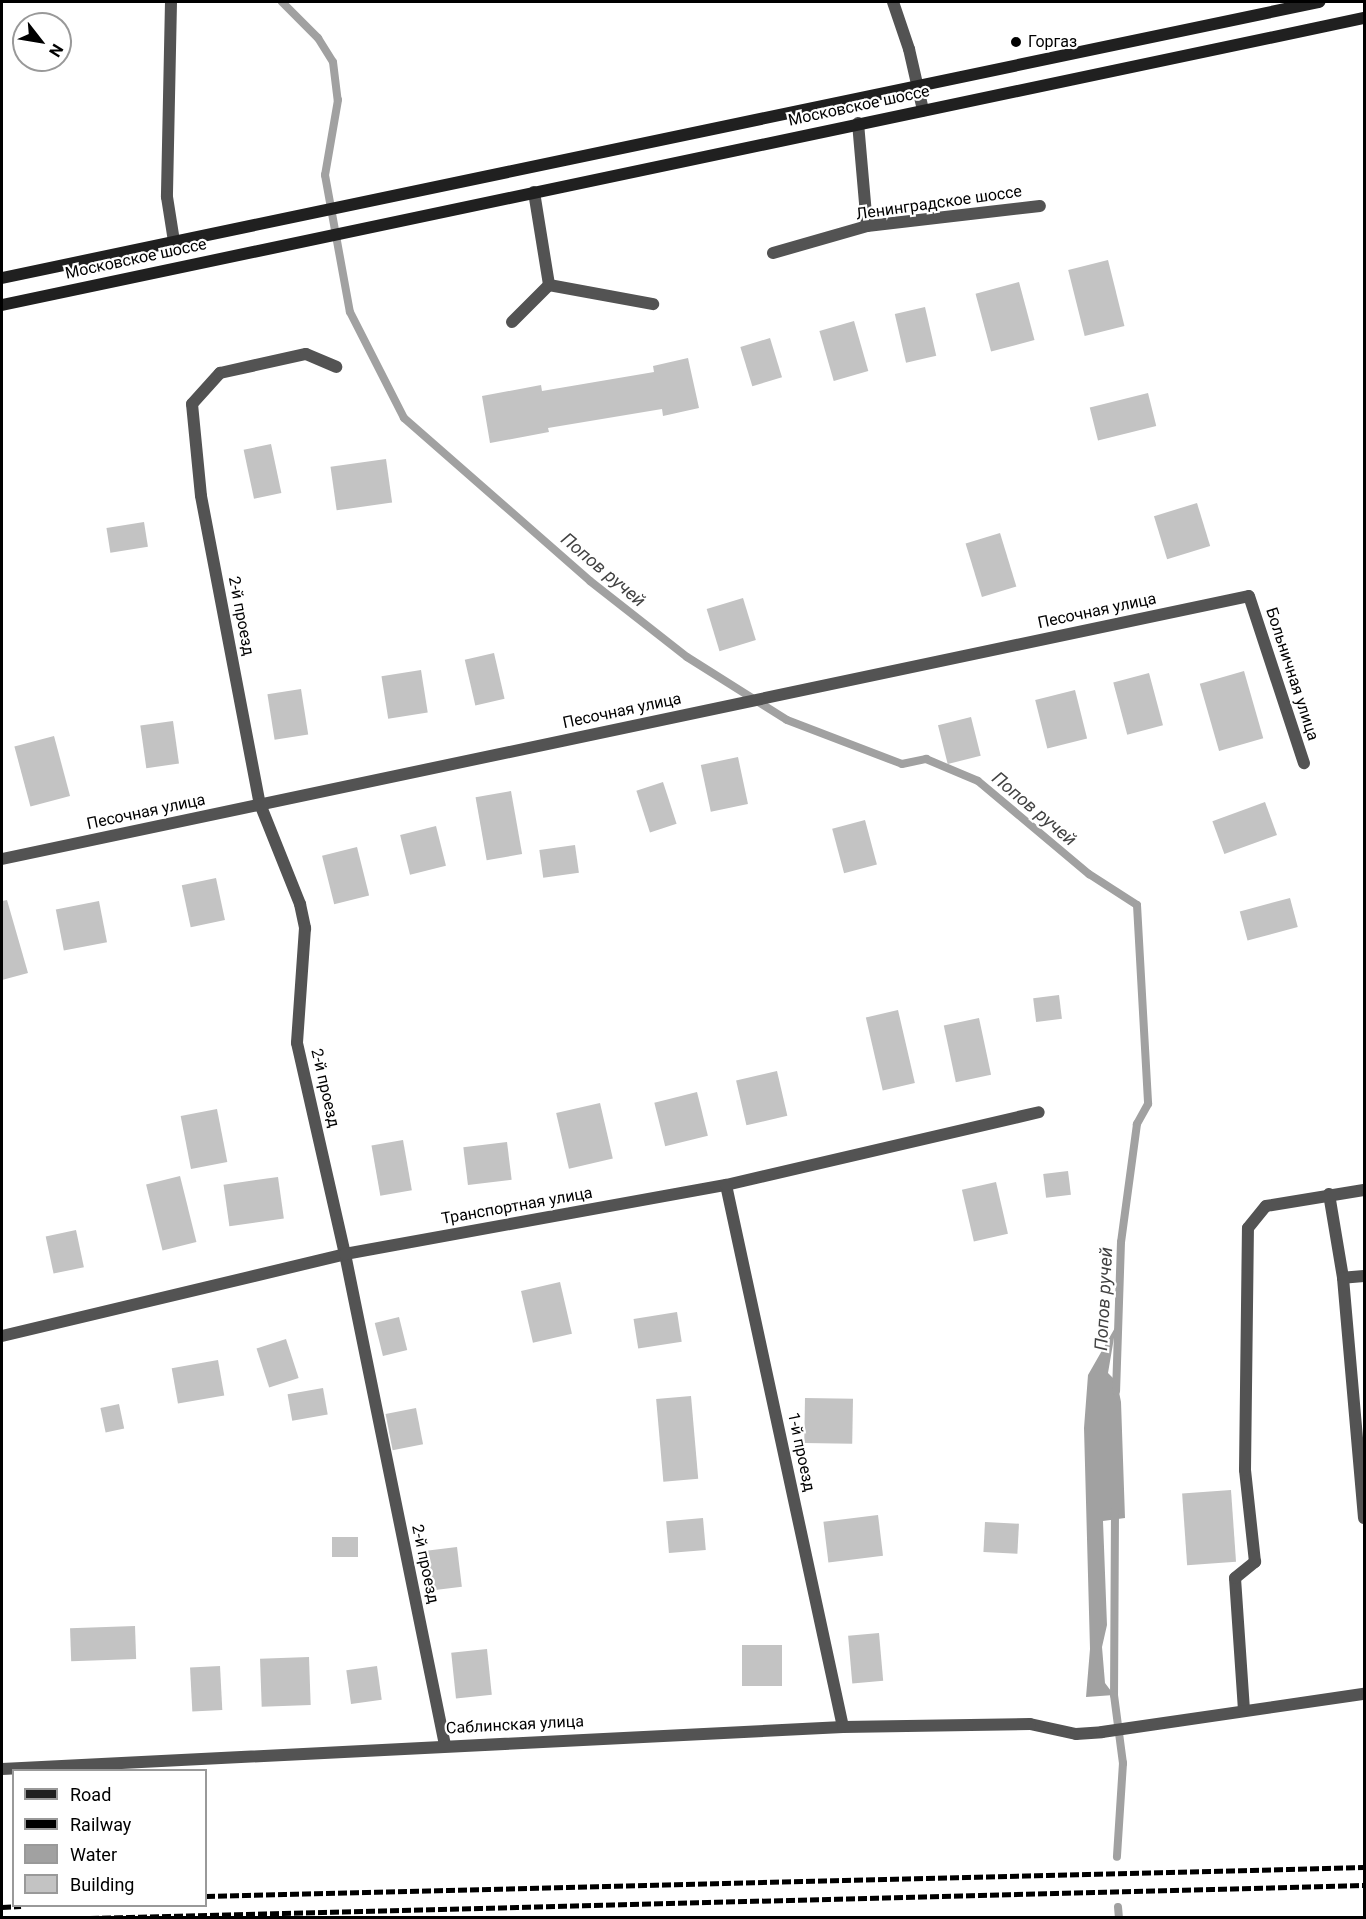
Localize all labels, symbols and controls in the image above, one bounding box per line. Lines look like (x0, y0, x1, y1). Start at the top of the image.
north arrow (12, 12, 72, 72)
place label: Горгаз (1028, 32, 1077, 52)
marker: Горгаз (1009, 35, 1023, 49)
text: N (45, 41, 67, 60)
street label: Московское шоссе (787, 82, 931, 130)
street label: Ленинградское шоссе (855, 182, 1023, 224)
street label: Московское шоссе (64, 235, 208, 283)
water label: Попов ручей (556, 528, 650, 612)
street label: 2-й проезд (224, 575, 258, 657)
street label: Песочная улица (1036, 589, 1158, 633)
street label: Больничная улица (1261, 605, 1323, 743)
street label: Песочная улица (561, 689, 683, 733)
water label: Попов ручей (987, 767, 1081, 851)
street label: Песочная улица (85, 790, 207, 834)
street label: 2-й проезд (307, 1047, 343, 1129)
street label: Транспортная улица (440, 1183, 594, 1229)
water label: Попов ручей (1091, 1247, 1117, 1351)
street label: 1-й проезд (783, 1411, 819, 1493)
street label: 2-й проезд (407, 1523, 443, 1605)
street label: Саблинская улица (446, 1712, 584, 1738)
legend (12, 1769, 207, 1907)
text: Road (70, 1784, 111, 1805)
text: Railway (70, 1814, 131, 1835)
text: Water (70, 1844, 117, 1865)
text: Building (70, 1874, 134, 1895)

